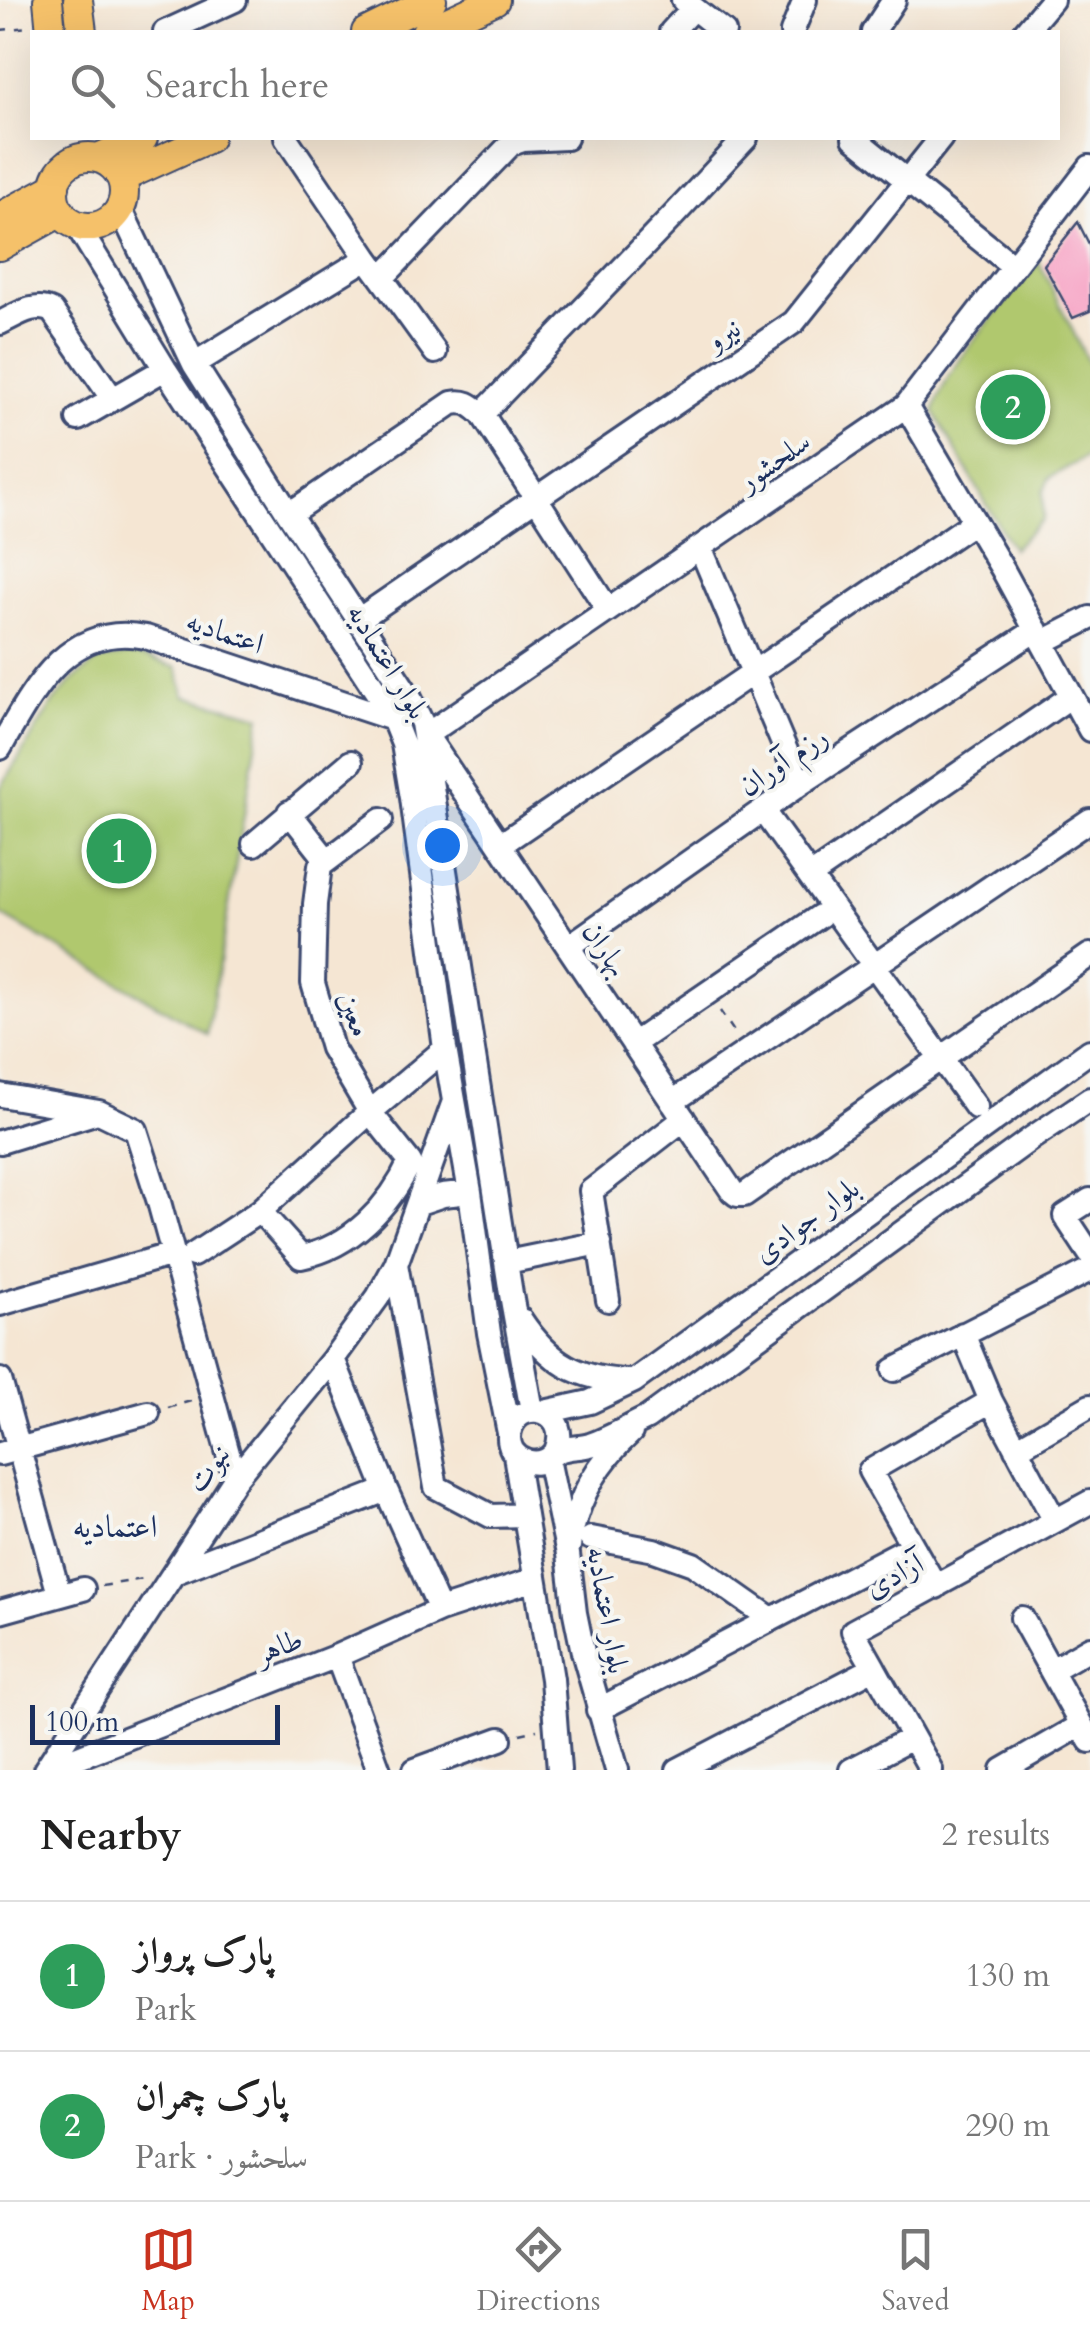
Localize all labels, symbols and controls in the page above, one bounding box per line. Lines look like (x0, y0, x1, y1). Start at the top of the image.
search box (30, 30, 1060, 140)
icon: search (65, 58, 120, 113)
text: Search here (145, 59, 329, 111)
street label: نیرو (695, 308, 749, 363)
pin: 2 (980, 370, 1046, 444)
street label: سلحشور (727, 421, 819, 503)
street label: بلوار اعتمادیه (337, 595, 438, 727)
street label: اعتمادیه (181, 600, 269, 665)
street label: رزم آوران (730, 717, 839, 810)
pin: 1 (86, 814, 152, 888)
your location (417, 820, 468, 871)
street label: بهاران (572, 914, 639, 985)
street label: معین (328, 986, 381, 1042)
street label: بلوار جوادی (745, 1168, 868, 1273)
street label: نبوت (177, 1435, 240, 1501)
district label: اعتمادیه (73, 1505, 157, 1549)
street label: آزادی (857, 1541, 934, 1608)
street label: بلوار اعتمادیه (576, 1543, 639, 1677)
street label: طاهر (247, 1619, 309, 1675)
scale bar (30, 1700, 280, 1744)
text: 100 m (45, 1703, 119, 1741)
text: Nearby (40, 1807, 182, 1864)
text: 2 results (942, 1813, 1050, 1857)
text: پارک پرواز (135, 1926, 273, 1978)
text: 1 (64, 1954, 81, 1998)
text: 130 m (965, 1954, 1050, 1998)
text: Park (135, 1988, 197, 2032)
text: پارک چمران (135, 2070, 287, 2122)
text: 2 (64, 2104, 81, 2148)
text: 290 m (965, 2104, 1050, 2148)
text: Park · سلحشور (135, 2136, 308, 2180)
tab: Map (141, 2222, 196, 2320)
tab: Directions (477, 2222, 600, 2320)
tab: Saved (881, 2222, 949, 2320)

